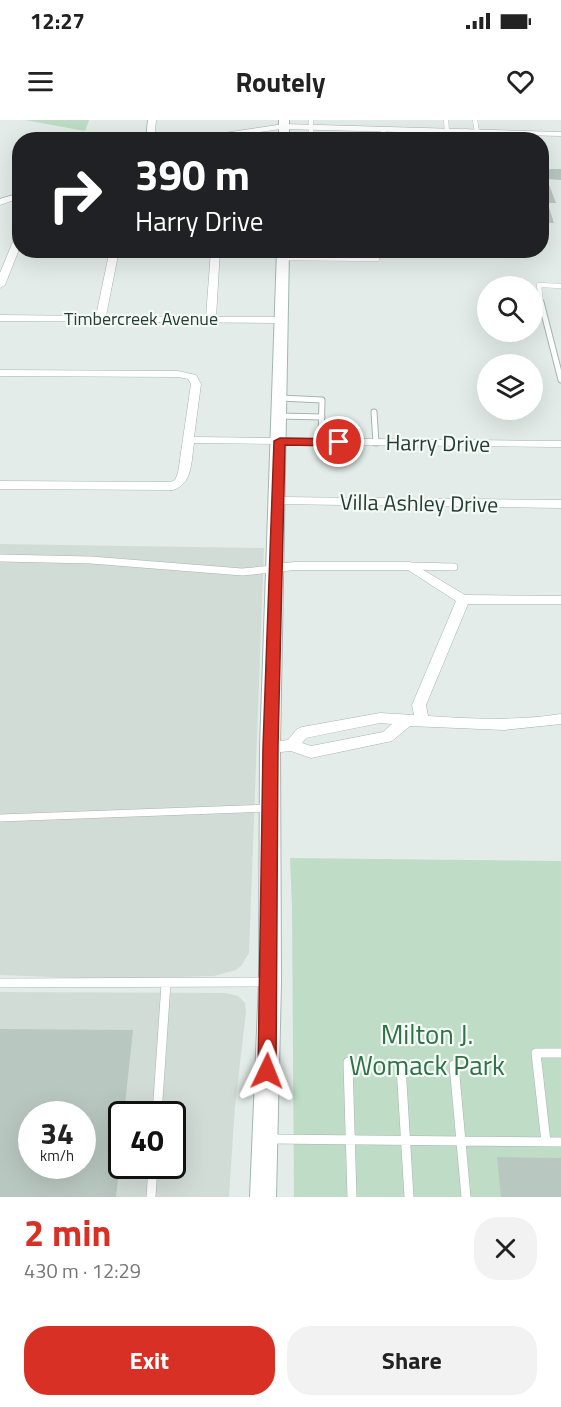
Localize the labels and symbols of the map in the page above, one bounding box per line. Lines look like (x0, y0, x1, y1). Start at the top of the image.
street label: Timbercreek Avenue (64, 305, 218, 332)
pin (313, 416, 364, 467)
street label: Harry Drive (385, 425, 491, 461)
street label: Villa Ashley Drive (340, 485, 498, 521)
park label: Milton J. Womack Park (349, 1013, 505, 1085)
position arrow (235, 1039, 299, 1103)
speed limit sign: 40 (108, 1101, 186, 1179)

